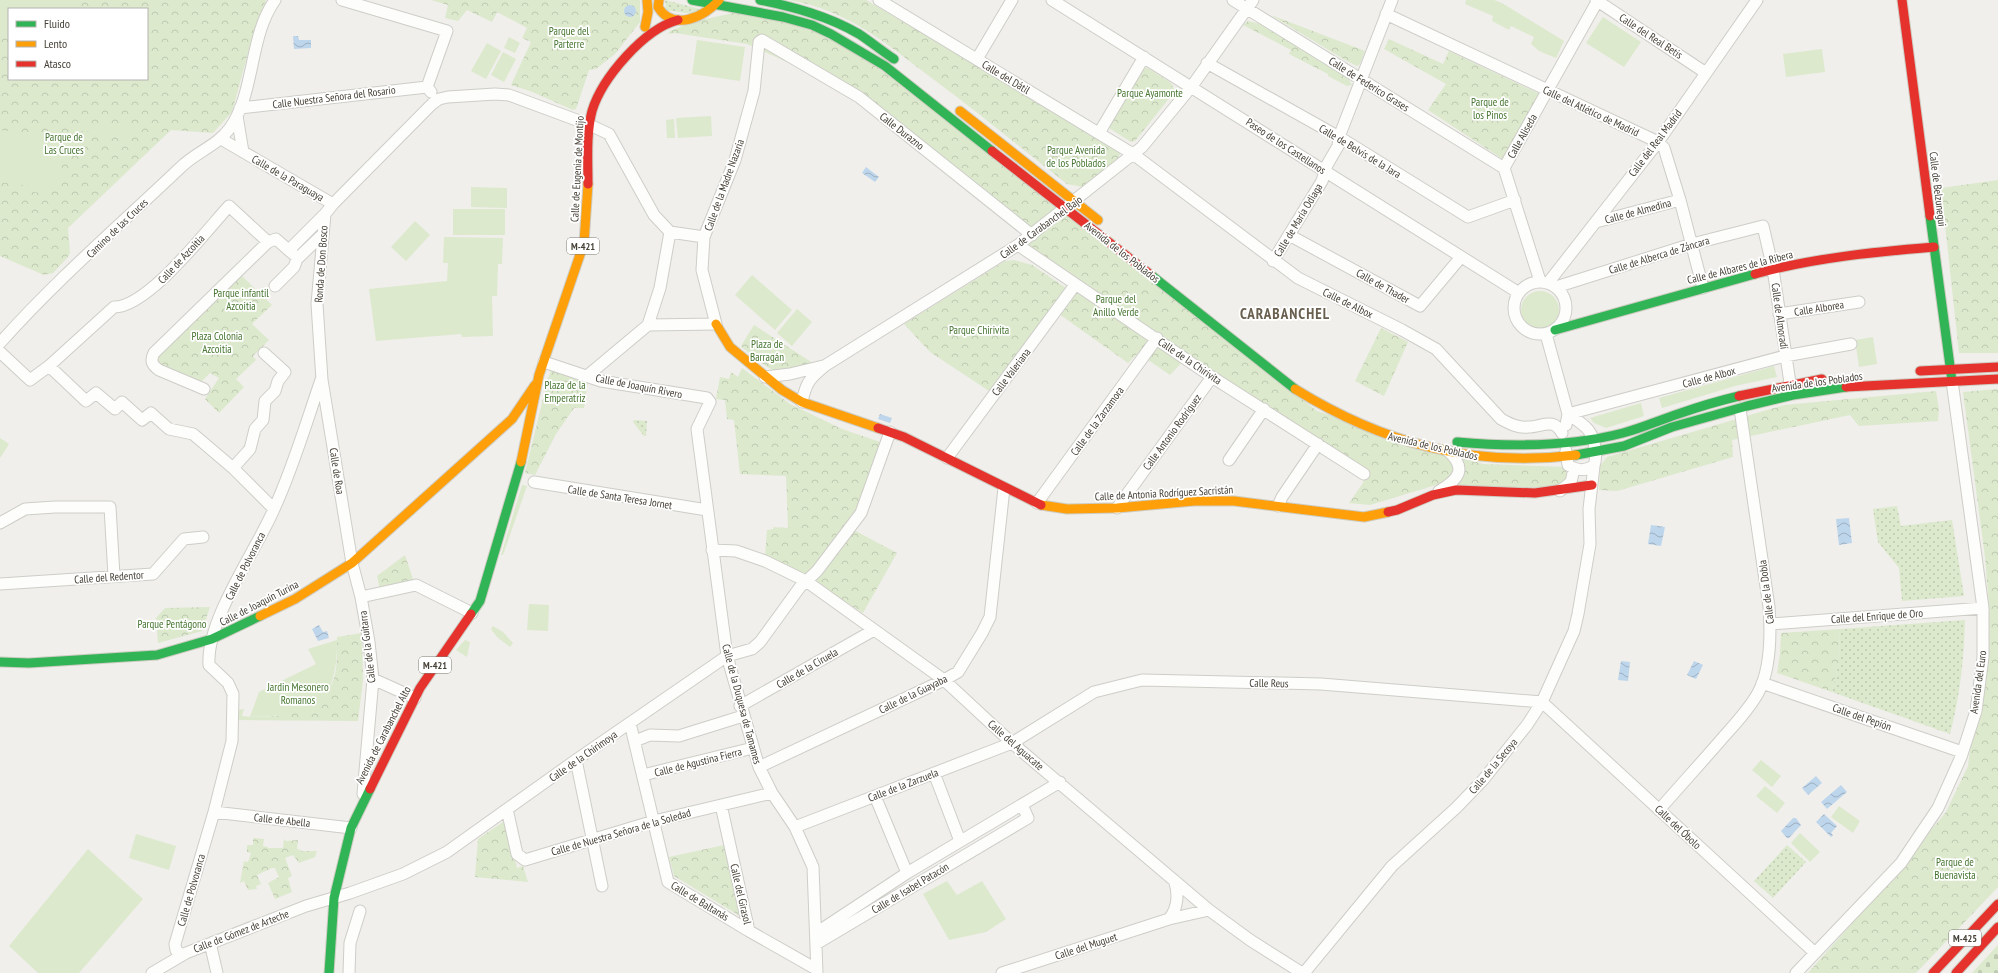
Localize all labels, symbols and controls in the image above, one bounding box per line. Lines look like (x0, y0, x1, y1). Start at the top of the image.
legend (8, 8, 148, 80)
street label: Calle del Real Betis (1617, 10, 1686, 62)
text: Fluido (44, 16, 70, 31)
park label: Parque del Parterre (549, 24, 590, 51)
text: Lento (44, 36, 67, 51)
street label: Calle de Federico Grases (1326, 54, 1412, 115)
text: Atasco (44, 56, 71, 71)
street label: Calle del Dátil (979, 57, 1033, 97)
street label: Calle Nuestra Señora del Rosario (272, 82, 396, 111)
street label: Calle del Atlético de Madrid (1541, 83, 1642, 140)
park label: Parque Ayamonte (1117, 86, 1183, 100)
park label: Parque de los Pinos (1471, 95, 1509, 122)
street label: Calle del Real Madrid (1625, 106, 1685, 179)
street label: Calle Durazno (877, 109, 927, 153)
street label: Calle Aliseda (1504, 111, 1540, 161)
street label: Calle de Eugenia de Montijo (567, 115, 587, 223)
street label: Paseo de los Castellanos (1243, 115, 1329, 177)
street label: Calle de Belvís de la Jara (1316, 121, 1404, 181)
park label: Parque de Las Cruces (44, 130, 84, 157)
street label: Calle de la Madre Nazaria (701, 137, 747, 233)
park label: Parque Avenida de los Poblados (1046, 143, 1106, 170)
street label: Calle de Belzunegui (1926, 151, 1950, 227)
street label: Calle de la Paraguaya (249, 152, 327, 204)
street label: Calle de María Odiaga (1271, 181, 1325, 259)
street label: Calle de Carabanchel Bajo (997, 192, 1085, 262)
street label: Camino de las Cruces (83, 195, 151, 261)
street label: Calle de Almedina (1603, 195, 1673, 227)
street label: Avenida de los Poblados (1082, 218, 1163, 286)
street label: Ronda de Don Bosco (311, 225, 331, 303)
street label: Calle de Azcoitia (155, 231, 207, 287)
street label: Calle de Alberca de Záncara (1607, 233, 1711, 277)
road number: M-421 (567, 238, 599, 254)
street label: Calle de Albares de la Ribera (1686, 247, 1794, 287)
street label: Calle de Thader (1354, 266, 1412, 306)
street label: Calle de Almoradí (1768, 282, 1792, 351)
street label: Calle de Albox (1321, 285, 1376, 321)
park label: Parque infantil Azcoitia (213, 286, 269, 313)
park label: Parque del Anillo Verde (1093, 292, 1139, 319)
street label: Calle Alborea (1793, 297, 1845, 319)
district label: CARABANCHEL (1240, 304, 1330, 323)
park label: Parque Chirivita (949, 323, 1009, 337)
park label: Plaza Colonia Azcoitia (191, 329, 243, 356)
street label: Calle de la Chirivita (1155, 335, 1225, 387)
park label: Plaza de Barragán (750, 337, 784, 364)
street label: Calle Valeriana (988, 345, 1034, 399)
street label: Calle de Albox (1681, 363, 1737, 391)
street label: Avenida de los Poblados (1771, 369, 1864, 395)
street label: Calle de Joaquín Rivero (594, 371, 684, 401)
park label: Plaza de la Emperatriz (544, 378, 586, 405)
street label: Calle de la Zarzamora (1067, 384, 1127, 458)
street label: Calle Antonio Rodríguez (1140, 391, 1204, 473)
street label: Avenida de los Poblados (1387, 429, 1480, 463)
street label: Calle de Roa (326, 447, 348, 495)
street label: Calle de Santa Teresa Jornet (567, 482, 673, 512)
street label: Calle de Antonia Rodríguez Sacristán (1094, 482, 1234, 504)
street label: Calle de Polvoranca (222, 530, 268, 602)
street label: Calle de la Dobla (1755, 559, 1777, 625)
street label: Calle del Redentor (74, 568, 144, 586)
street label: Calle de Joaquín Turina (217, 577, 301, 629)
street label: Calle del Enrique de Oro (1830, 606, 1924, 626)
street label: Calle de la Guitarra (356, 610, 378, 684)
park label: Parque Pentágono (137, 617, 207, 631)
street label: Calle de la Duquesa de Tamames (719, 642, 765, 766)
street label: Calle de la Ciruela (774, 645, 840, 691)
street label: Avenida del Euro (1967, 649, 1989, 715)
road number: M-421 (419, 657, 451, 673)
street label: Calle de la Guayaba (876, 671, 950, 717)
street label: Calle Reus (1249, 676, 1289, 690)
park label: Jardin Mesonero Romanos (266, 680, 329, 707)
street label: Avenida de Carabanchel Alto (352, 683, 414, 786)
street label: Calle del Pepión (1831, 700, 1893, 734)
street label: Calle del Aguacate (985, 717, 1047, 774)
street label: Calle de la Chirimoya (546, 727, 620, 785)
street label: Calle de la Secoya (1466, 735, 1520, 797)
street label: Calle de Agustina Fierra (653, 744, 743, 780)
street label: Calle de la Zarzuela (866, 765, 940, 805)
street label: Calle del Óbolo (1652, 802, 1704, 852)
street label: Calle de Nuestra Señora de la Soledad (550, 805, 693, 859)
street label: Calle de Abella (253, 810, 311, 830)
street label: Calle de Polvoranca (174, 852, 208, 928)
park label: Parque de Buenavista (1934, 855, 1976, 882)
street label: Calle de Isabel Patacón (869, 859, 951, 917)
street label: Calle del Girasol (727, 862, 755, 926)
street label: Calle de Baltanás (668, 878, 732, 924)
street label: Calle de Gómez de Arteche (191, 906, 291, 956)
street label: Calle del Muguet (1053, 929, 1119, 963)
road number: M-425 (1949, 930, 1981, 946)

